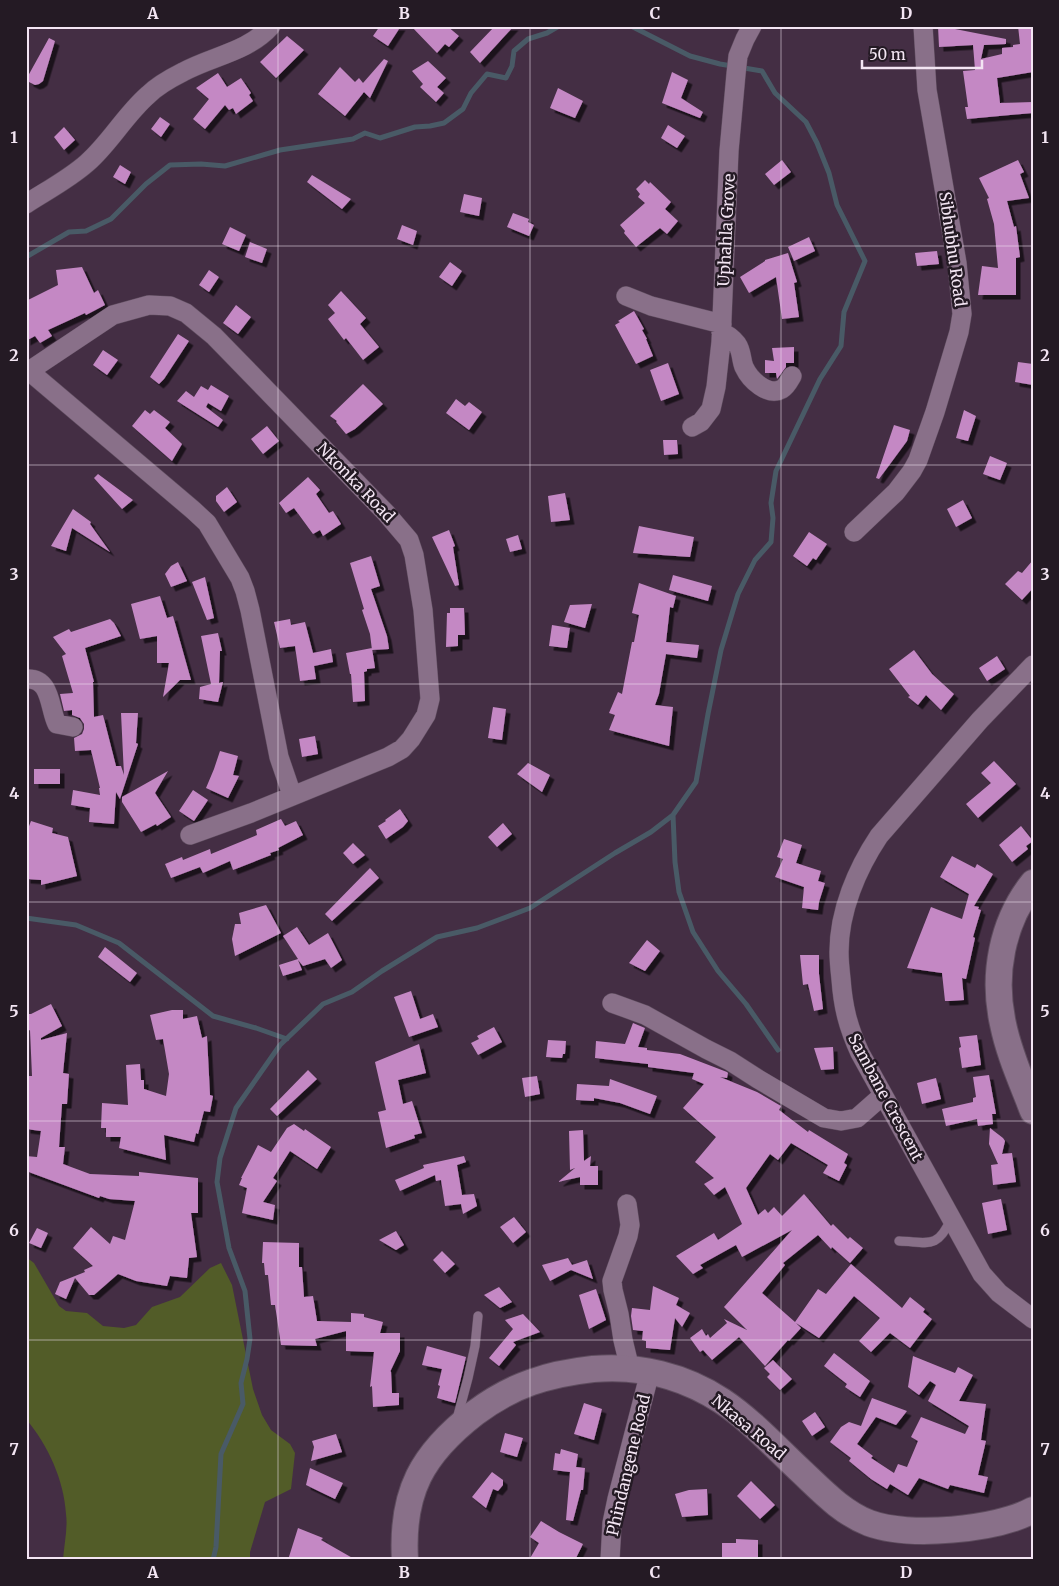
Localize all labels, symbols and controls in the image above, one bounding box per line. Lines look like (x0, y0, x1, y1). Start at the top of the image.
text: A (146, 3, 159, 23)
text: B (398, 3, 410, 23)
text: C (650, 3, 660, 23)
text: D (900, 3, 912, 23)
scale bar (862, 38, 982, 70)
text: 50 m (869, 45, 906, 64)
text: 1 (10, 127, 18, 147)
text: 1 (1041, 127, 1049, 147)
street label: Uphahla Grove (713, 173, 739, 287)
street label: Sibhubhu Road (935, 190, 971, 308)
text: 2 (9, 345, 19, 365)
text: 2 (1040, 345, 1050, 365)
street label: Nkonka Road (313, 438, 399, 526)
text: 3 (9, 564, 19, 584)
text: 3 (1040, 564, 1050, 584)
text: 4 (9, 783, 19, 803)
text: 4 (1040, 783, 1050, 803)
text: 5 (9, 1001, 19, 1021)
text: 5 (1040, 1001, 1050, 1021)
street label: Sambane Crescent (844, 1030, 928, 1165)
text: 6 (9, 1220, 19, 1240)
text: 6 (1040, 1220, 1050, 1240)
street label: Nkasa Road (708, 1390, 790, 1464)
street label: Phindangene Road (602, 1392, 654, 1538)
text: 7 (9, 1439, 19, 1459)
text: 7 (1040, 1439, 1050, 1459)
text: A (146, 1562, 159, 1582)
text: B (398, 1562, 410, 1582)
text: C (650, 1562, 660, 1582)
text: D (900, 1562, 912, 1582)

